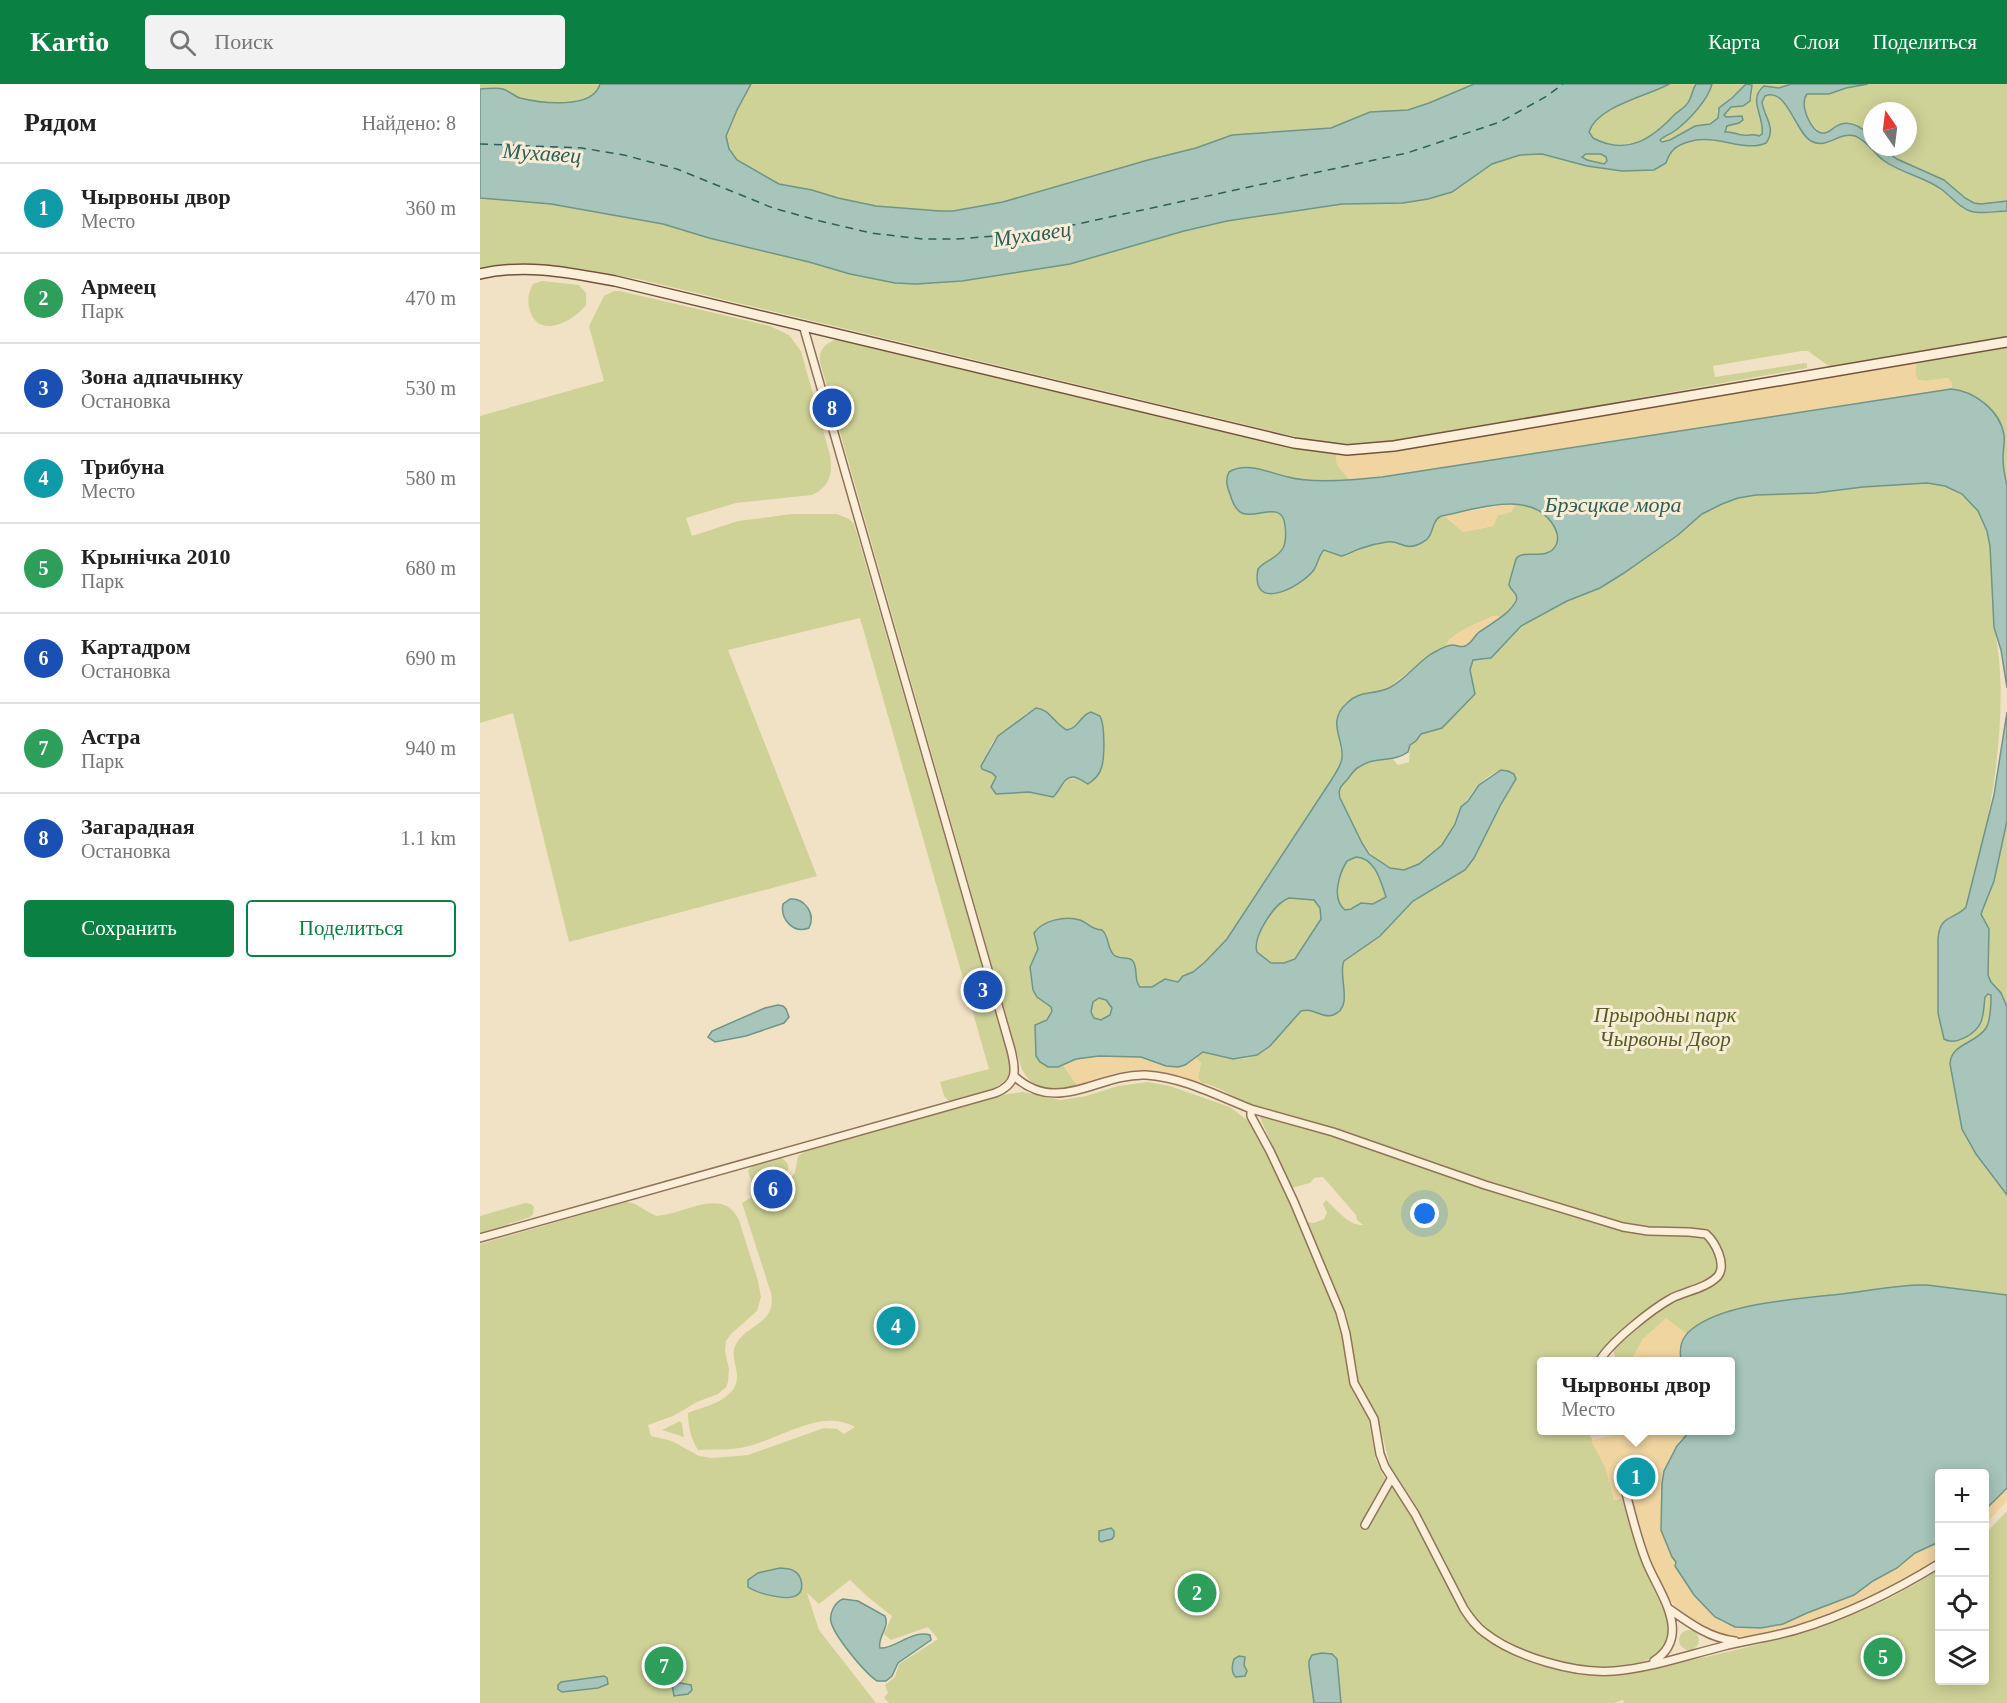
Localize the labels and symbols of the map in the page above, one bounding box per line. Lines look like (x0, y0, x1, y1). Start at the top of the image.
north arrow (1863, 102, 1917, 156)
water label: Мухавец (501, 138, 582, 168)
water label: Мухавец (990, 216, 1073, 252)
pin: 8 (812, 386, 852, 430)
water label: Брэсцкае мора (1544, 492, 1681, 517)
pin: 3 (964, 968, 1002, 1012)
park label: Прыродны парк Чырвоны Двор (1593, 1003, 1736, 1051)
pin: 6 (754, 1166, 792, 1212)
your location (1410, 1199, 1439, 1228)
pin: 4 (876, 1304, 916, 1348)
pin: 1 (1616, 1454, 1656, 1500)
pin: 2 (1178, 1570, 1216, 1616)
pin: 5 (1864, 1634, 1902, 1680)
pin: 7 (644, 1644, 684, 1688)

